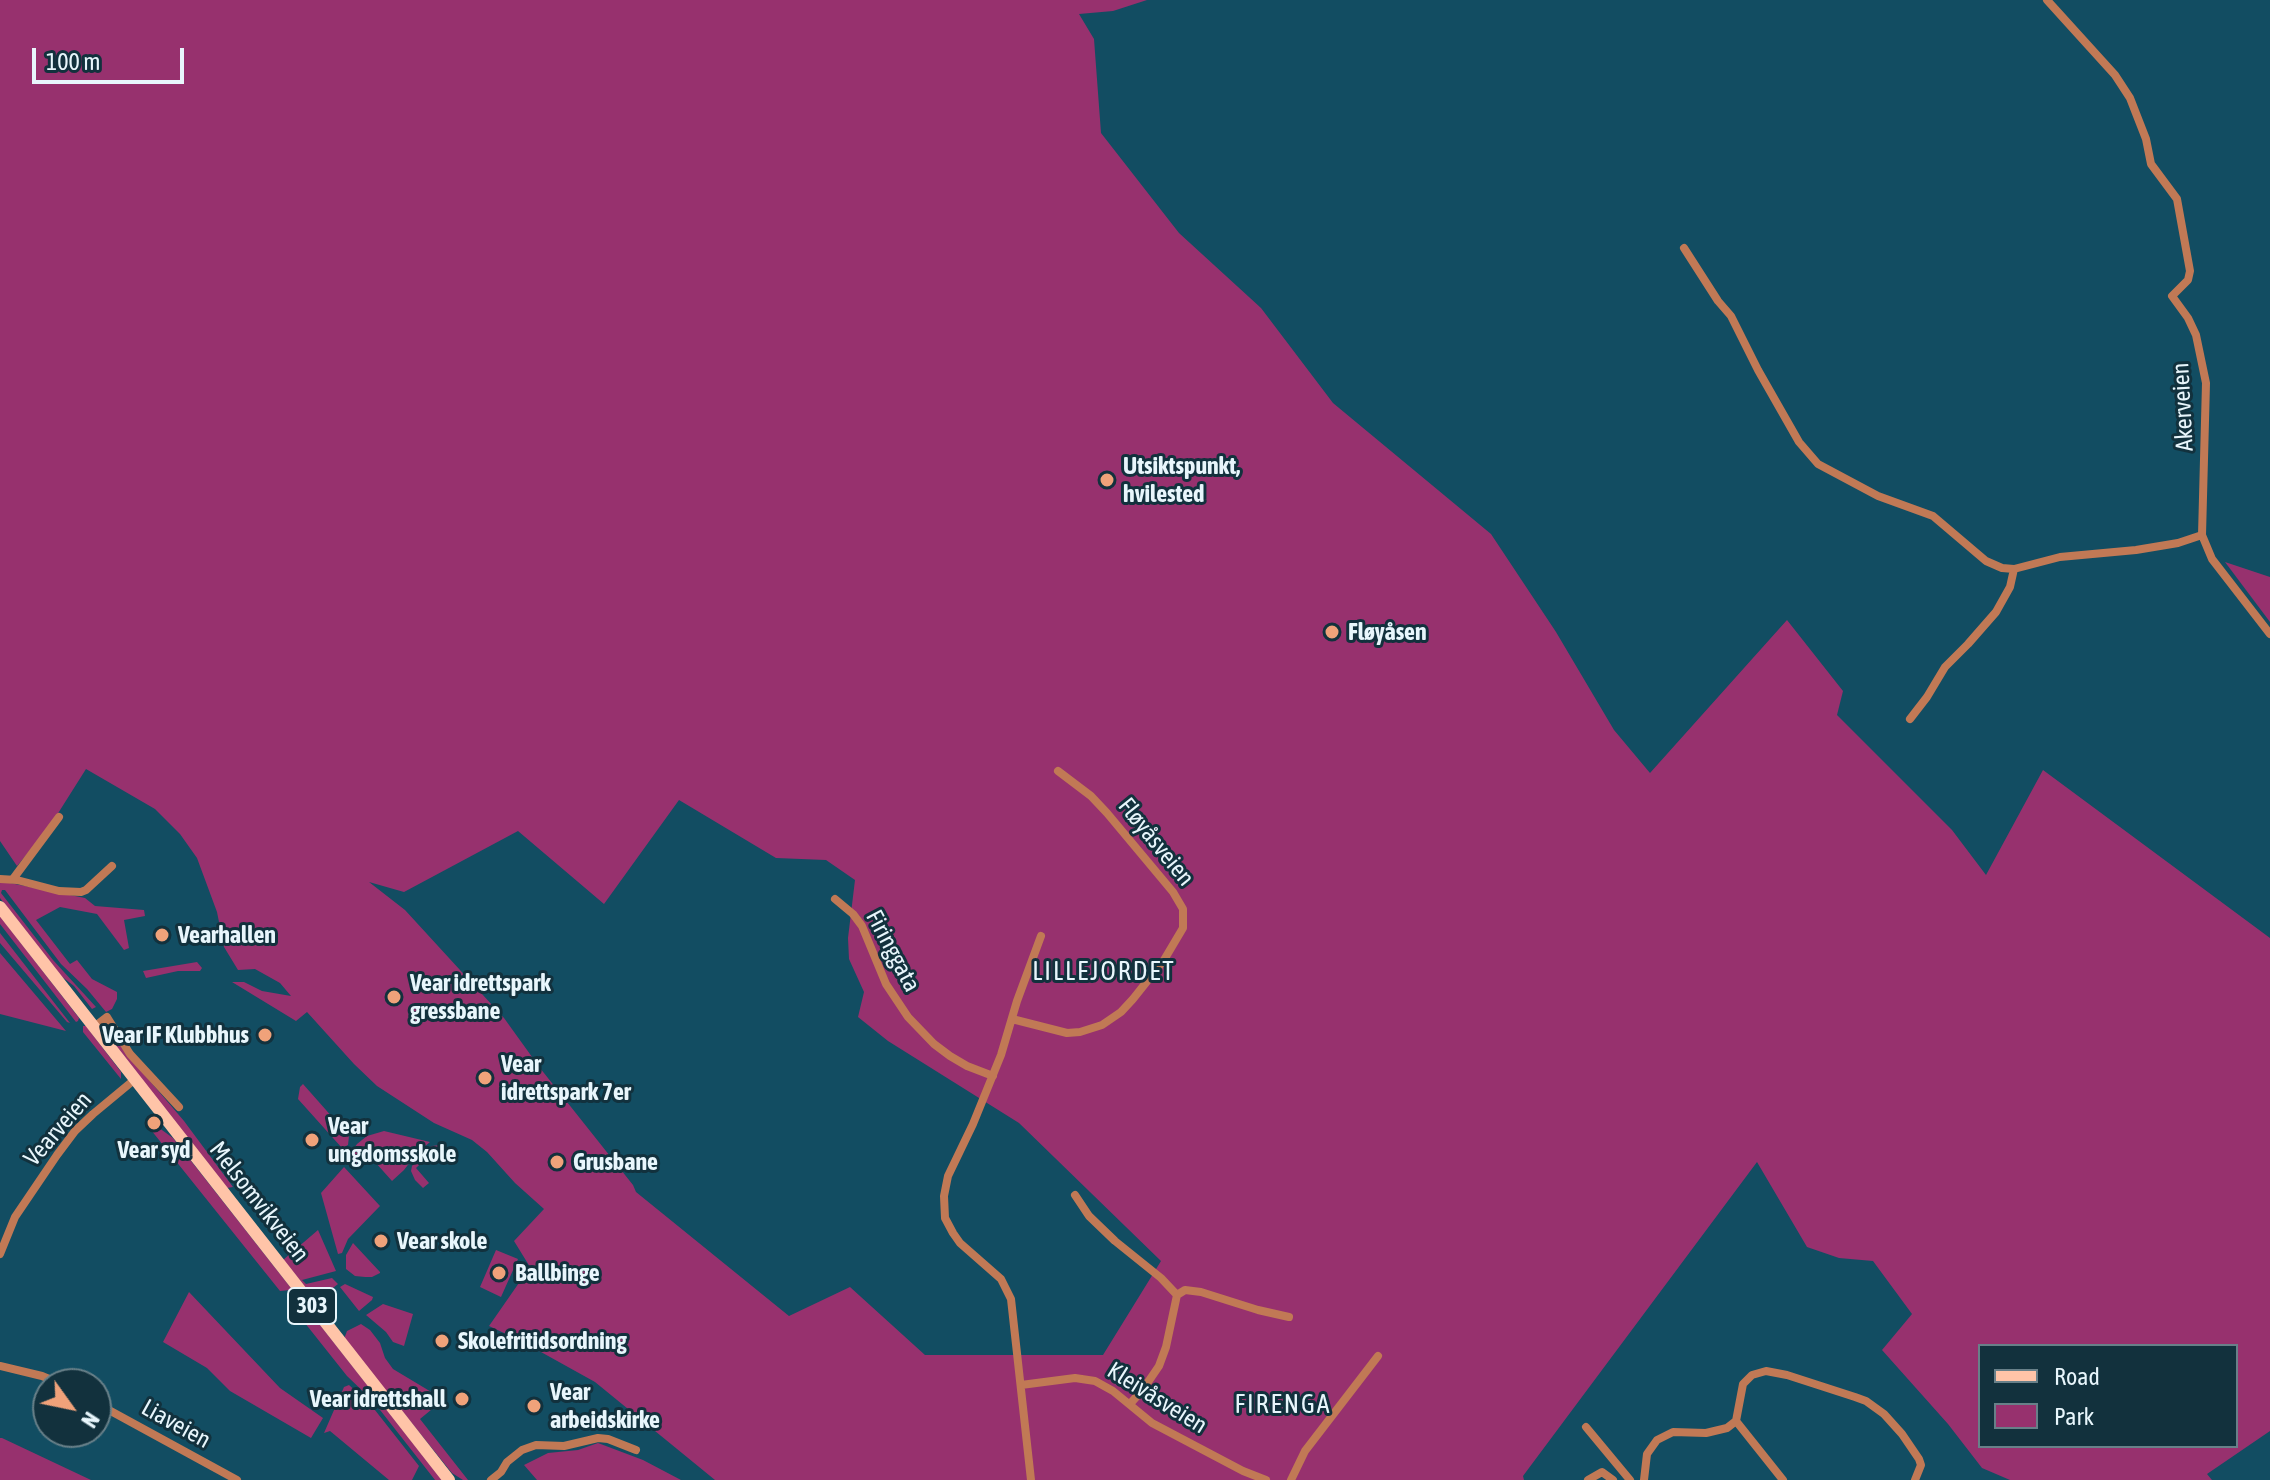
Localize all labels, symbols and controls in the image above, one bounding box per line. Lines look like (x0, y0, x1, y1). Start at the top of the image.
scale bar (36, 32, 188, 82)
text: 100 m (46, 48, 100, 75)
street label: Akerveien (2166, 362, 2200, 452)
place label: Utsiktspunkt, hvilested (1123, 452, 1240, 508)
marker: Utsiktspunkt, hvilested (1098, 471, 1116, 489)
place label: Fløyåsen (1348, 618, 1427, 646)
marker: Fløyåsen (1323, 623, 1341, 641)
street label: Fløyåsveien (1112, 792, 1200, 892)
street label: Firinggata (860, 905, 926, 997)
place label: Vearhallen (178, 921, 276, 949)
marker: Vearhallen (153, 926, 171, 944)
district label: LILLEJORDET (1032, 956, 1176, 988)
place label: Vear idrettspark gressbane (410, 969, 551, 1025)
marker: Vear idrettspark gressbane (385, 988, 403, 1006)
place label: Vear IF Klubbhus (102, 1021, 249, 1049)
marker: Vear IF Klubbhus (256, 1026, 274, 1044)
place label: Vear idrettspark 7er (501, 1050, 631, 1106)
marker: Vear idrettspark 7er (476, 1069, 494, 1087)
street label: Vearveien (18, 1086, 98, 1172)
place label: Vear ungdomsskole (328, 1112, 456, 1168)
marker: Vear syd (145, 1114, 163, 1132)
marker: Vear ungdomsskole (303, 1131, 321, 1149)
place label: Vear syd (118, 1136, 190, 1164)
street label: Melsomvikveien (203, 1136, 315, 1268)
place label: Grusbane (573, 1148, 658, 1176)
marker: Grusbane (548, 1153, 566, 1171)
place label: Vear skole (397, 1227, 487, 1255)
marker: Vear skole (372, 1232, 390, 1250)
place label: Ballbinge (515, 1259, 600, 1287)
marker: Ballbinge (490, 1264, 508, 1282)
road number: 303 (288, 1288, 336, 1324)
place label: Skolefritidsordning (458, 1327, 627, 1355)
marker: Skolefritidsordning (433, 1332, 451, 1350)
legend (1978, 1344, 2238, 1448)
street label: Kleivåsveien (1102, 1356, 1212, 1440)
text: Road (2054, 1363, 2100, 1390)
north arrow (32, 1368, 112, 1448)
place label: Vear arbeidskirke (550, 1378, 660, 1434)
place label: Vear idrettshall (310, 1385, 446, 1413)
district label: FIRENGA (1234, 1389, 1332, 1421)
marker: Vear idrettshall (453, 1390, 471, 1408)
street label: Liaveien (136, 1393, 216, 1455)
marker: Vear arbeidskirke (525, 1397, 543, 1415)
text: Park (2054, 1403, 2094, 1430)
text: N (76, 1407, 105, 1433)

